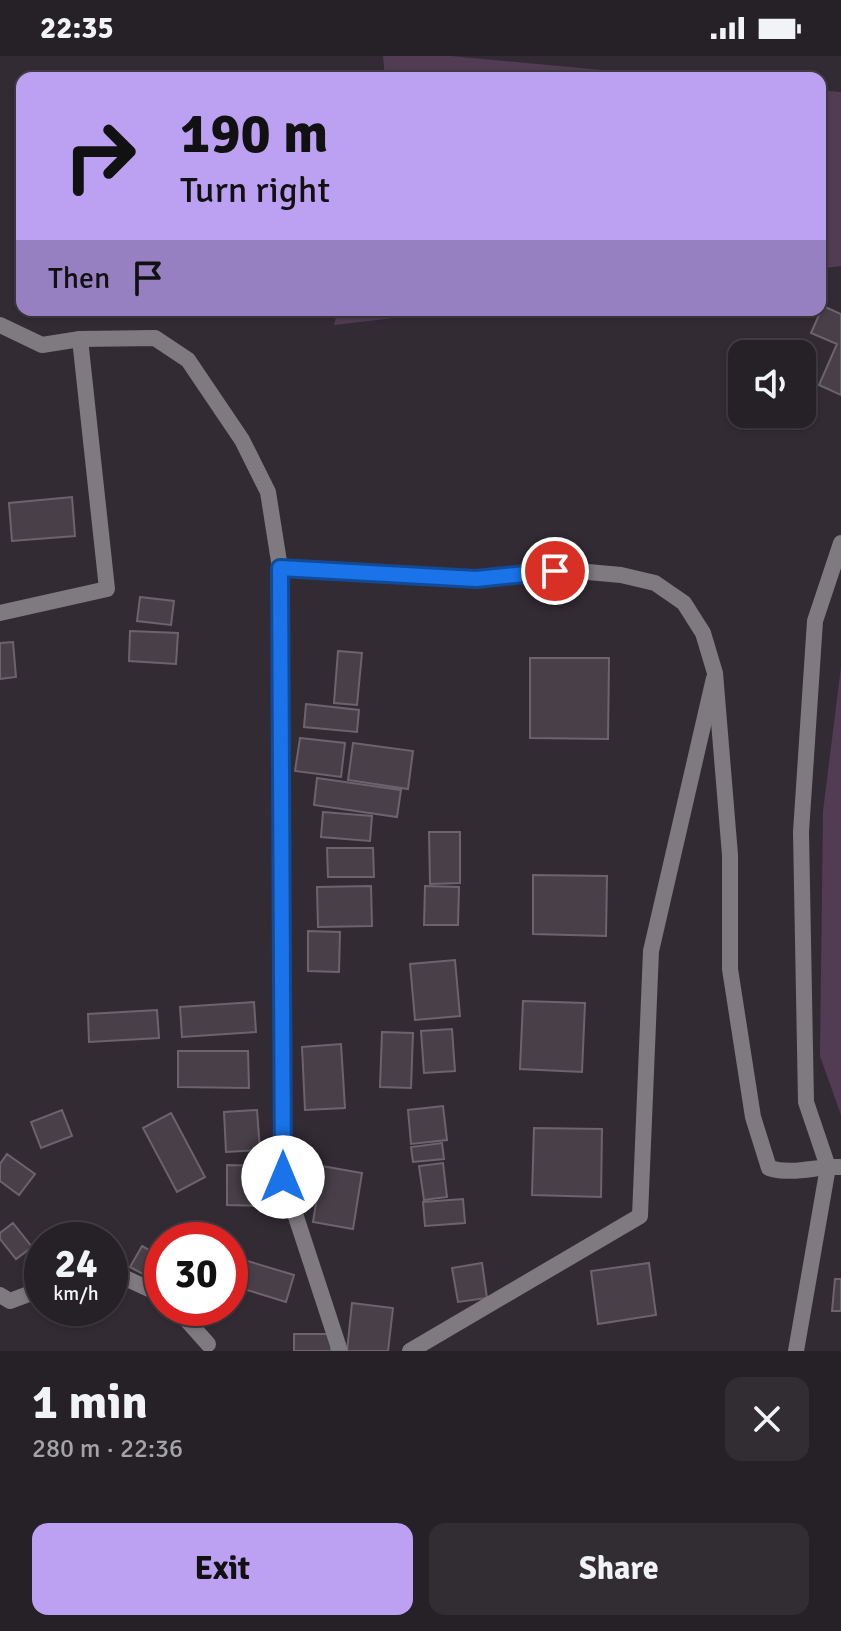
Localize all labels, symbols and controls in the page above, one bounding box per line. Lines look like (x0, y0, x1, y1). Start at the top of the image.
text: 22:35 (40, 10, 114, 47)
text: 190 m (180, 99, 328, 168)
icon: right (48, 104, 152, 208)
text: Turn right (180, 168, 330, 213)
icon: arrive (126, 256, 170, 300)
text: Then (48, 260, 110, 297)
map controls (728, 340, 816, 428)
button: sound (728, 340, 816, 428)
pin (521, 537, 589, 605)
icon: arrive (533, 549, 577, 593)
position arrow (241, 1135, 325, 1219)
speed limit sign: 30 (144, 1222, 248, 1326)
text: 24 (54, 1239, 98, 1289)
text: km/h (53, 1281, 99, 1306)
text: 1 min (32, 1373, 148, 1432)
button: close (725, 1377, 809, 1461)
text: 280 m · 22:36 (32, 1433, 183, 1465)
button: Exit (32, 1523, 413, 1615)
button: Share (429, 1523, 809, 1615)

